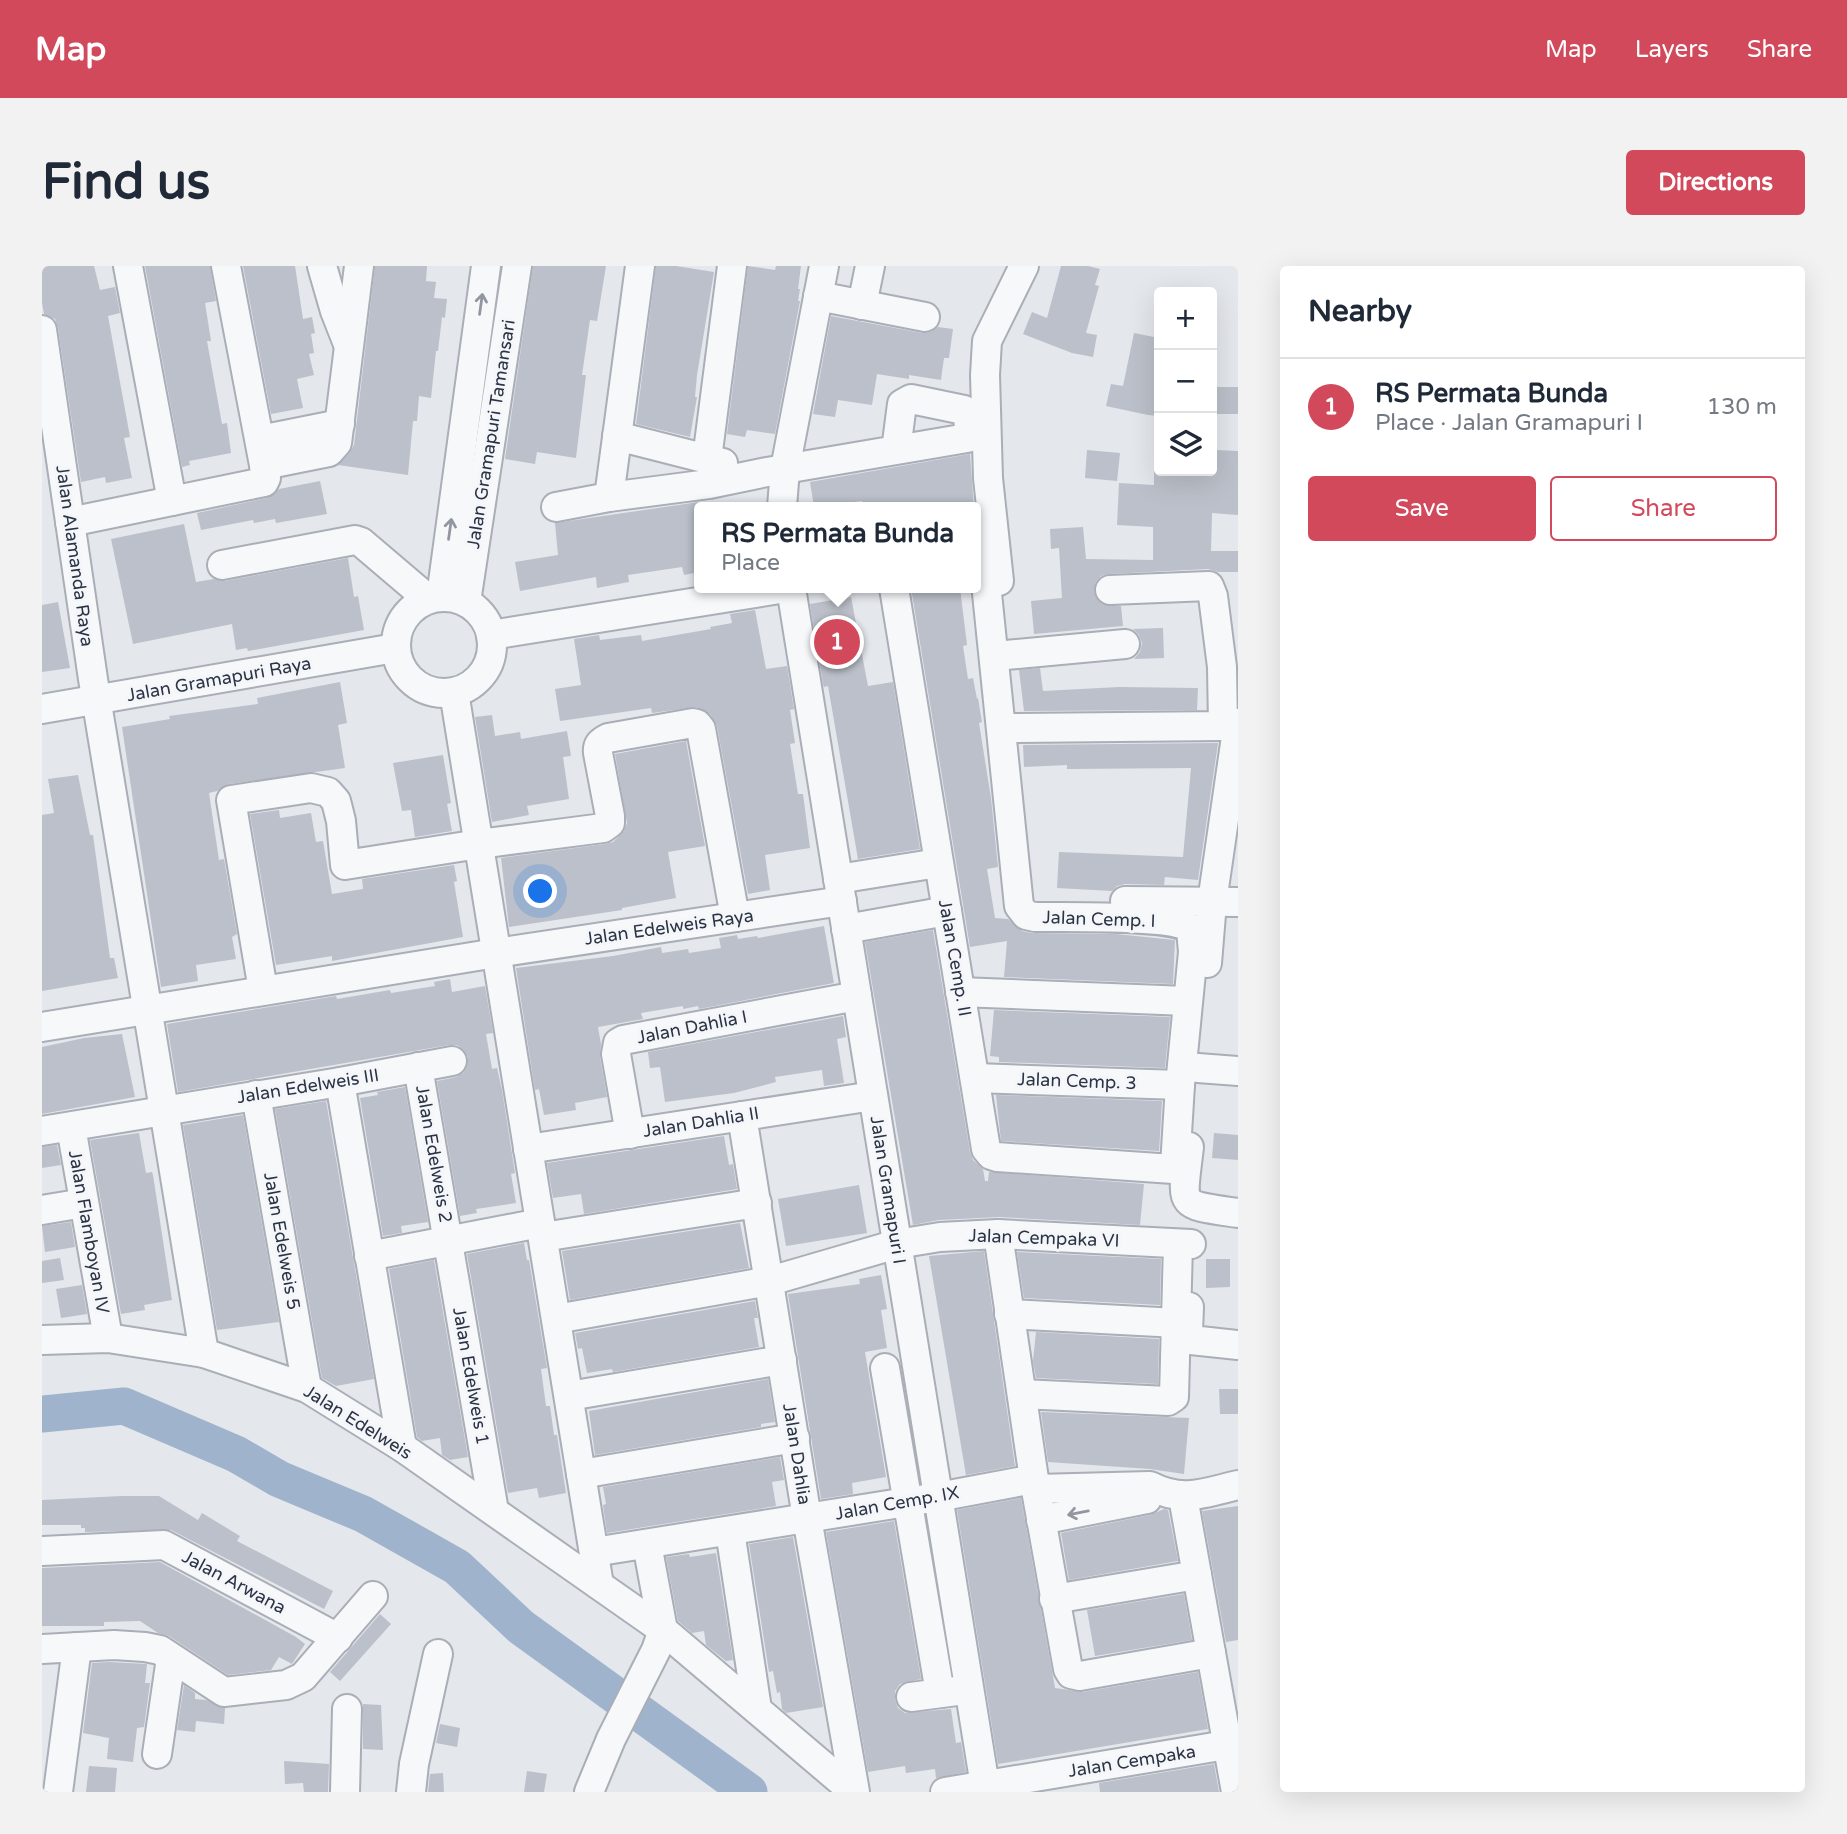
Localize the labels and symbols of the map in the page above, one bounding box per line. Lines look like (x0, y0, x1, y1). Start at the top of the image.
one-way arrow (475, 293, 488, 315)
street label: Jalan Gramapuri Tamansari (462, 318, 520, 550)
street label: Jalan Alamanda Raya (51, 464, 99, 648)
one-way arrow (444, 518, 457, 541)
pin: 1 (814, 616, 860, 668)
street label: Jalan Gramapuri Raya (125, 652, 313, 706)
your location (523, 874, 557, 908)
street label: Jalan Cemp. II (934, 898, 976, 1018)
street label: Jalan Edelweis Raya (583, 904, 755, 950)
street label: Jalan Cemp. I (1042, 906, 1156, 932)
street label: Jalan Dahlia I (635, 1006, 749, 1048)
street label: Jalan Edelweis III (235, 1064, 381, 1108)
street label: Jalan Cemp. 3 (1017, 1068, 1137, 1094)
street label: Jalan Edelweis 2 (411, 1083, 457, 1225)
street label: Jalan Dahlia II (641, 1102, 761, 1142)
street label: Jalan Gramapuri I (865, 1114, 911, 1266)
street label: Jalan Flamboyan IV (64, 1148, 114, 1316)
street label: Jalan Edelweis 5 (259, 1170, 305, 1312)
street label: Jalan Cempaka VI (968, 1224, 1120, 1252)
street label: Jalan Edelweis 1 (448, 1305, 494, 1447)
street label: Jalan Edelweis (300, 1380, 416, 1464)
street label: Jalan Dahlia (778, 1402, 816, 1506)
street label: Jalan Cemp. IX (833, 1481, 961, 1525)
one-way arrow (1067, 1506, 1090, 1520)
street label: Jalan Arwana (178, 1545, 290, 1619)
street label: Jalan Cempaka (1067, 1740, 1197, 1782)

